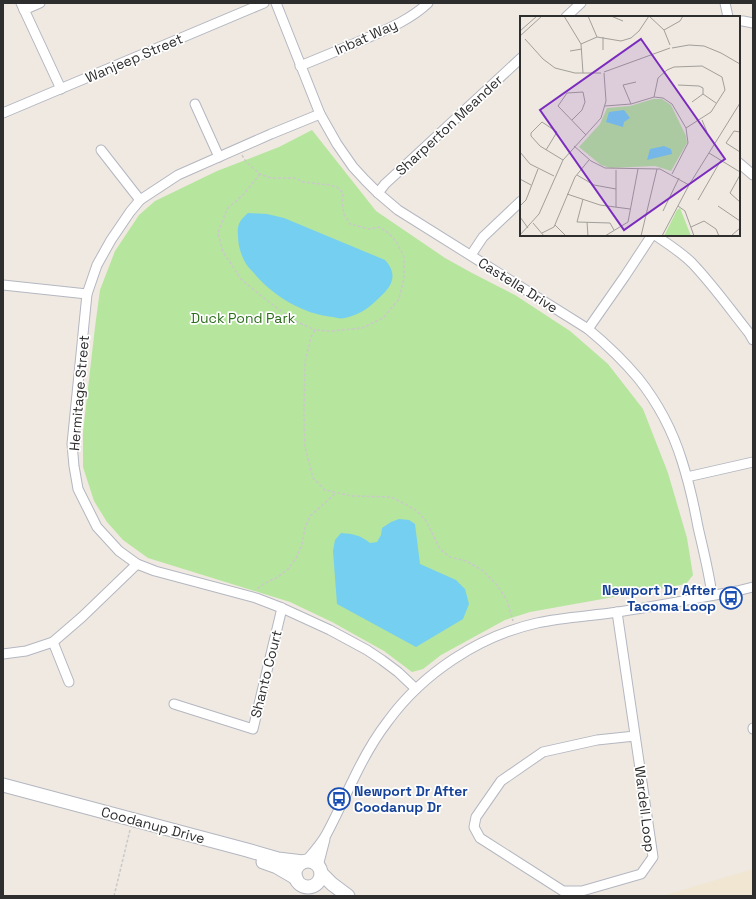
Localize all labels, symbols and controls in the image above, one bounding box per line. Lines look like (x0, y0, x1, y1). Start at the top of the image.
street label: Inbat Way (332, 15, 400, 59)
inset map (520, 16, 740, 236)
street label: Wanjeep Street (83, 29, 185, 87)
street label: Sharperton Meander (392, 71, 506, 179)
street label: Castella Drive (475, 253, 561, 317)
park label: Duck Pond Park (191, 309, 296, 327)
street label: Hermitage Street (65, 334, 93, 452)
place label: Newport Dr After Tacoma Loop (602, 581, 716, 615)
bus stop icon: Newport Dr After Tacoma Loop (718, 585, 744, 611)
street label: Shanto Court (246, 628, 286, 720)
street label: Wardell Loop (631, 765, 659, 853)
place label: Newport Dr After Coodanup Dr (354, 782, 468, 816)
bus stop icon: Newport Dr After Coodanup Dr (326, 786, 352, 812)
street label: Coodanup Drive (99, 803, 207, 847)

